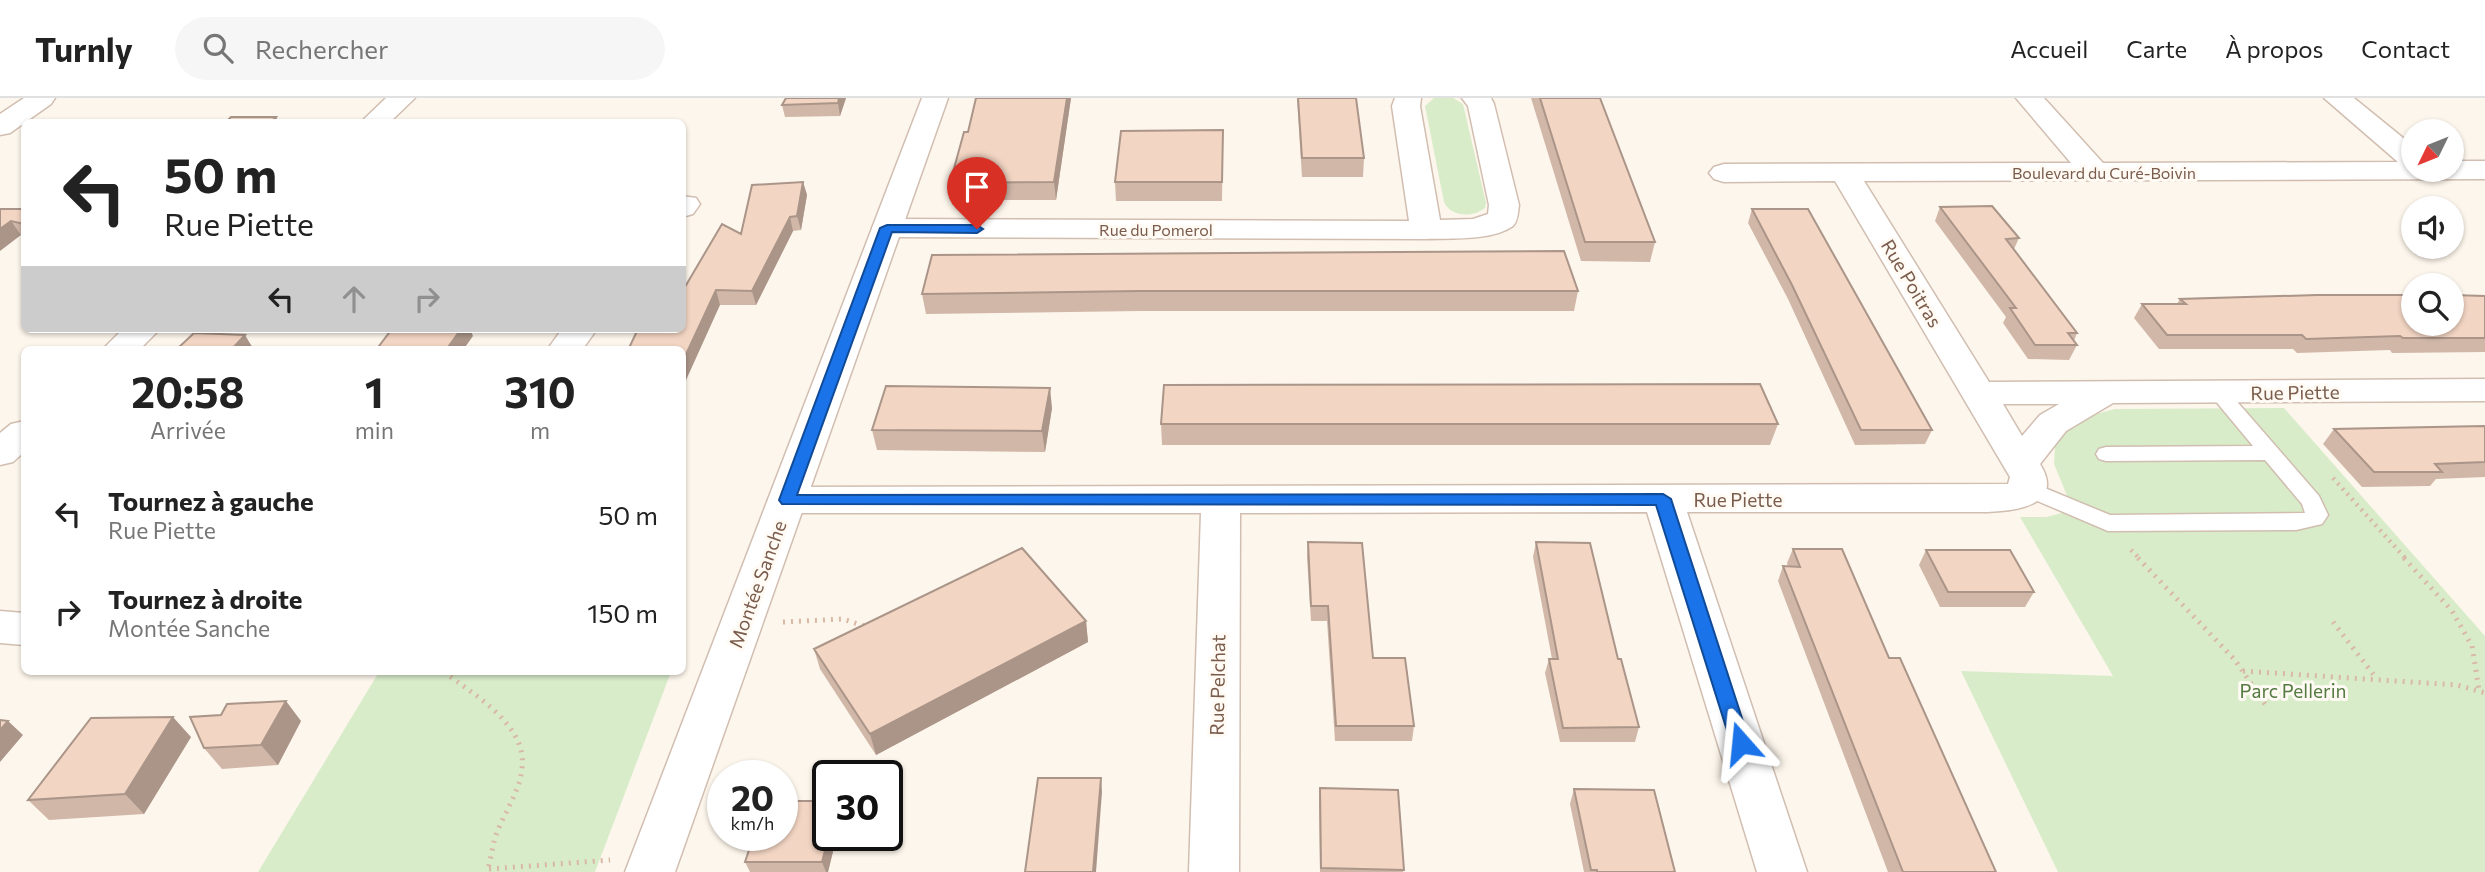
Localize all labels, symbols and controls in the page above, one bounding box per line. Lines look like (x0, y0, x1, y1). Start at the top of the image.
search box (175, 17, 665, 80)
text: Turnly (35, 28, 133, 69)
icon: search (199, 29, 237, 67)
text: Rechercher (255, 33, 388, 64)
text: Accueil (2010, 34, 2088, 63)
text: Carte (2126, 34, 2187, 63)
text: À propos (2225, 34, 2323, 63)
text: Contact (2361, 34, 2450, 63)
north arrow (2401, 119, 2464, 182)
map controls (2401, 119, 2464, 336)
text: 50 m (164, 143, 277, 203)
icon: left (49, 147, 140, 238)
pin (947, 157, 1007, 229)
street label: Boulevard du Curé-Boivin (2012, 163, 2196, 182)
icon: arrive (958, 168, 996, 206)
button: sound (2401, 196, 2464, 259)
text: Rue Piette (164, 203, 314, 243)
street label: Rue du Pomerol (1099, 220, 1213, 239)
street label: Rue Poitras (1877, 235, 1947, 331)
button: search (2401, 273, 2464, 336)
icon: left (262, 280, 300, 318)
icon: ahead (335, 280, 373, 318)
icon: right (408, 280, 446, 318)
text: 20:58 (131, 365, 244, 417)
text: 1 (365, 365, 384, 417)
text: 310 (504, 365, 576, 417)
street label: Rue Piette (2250, 380, 2340, 404)
text: Arrivée (150, 416, 226, 444)
text: min (355, 416, 394, 444)
text: m (530, 416, 550, 444)
text: Tournez à gauche (108, 485, 314, 516)
street label: Rue Piette (1693, 488, 1783, 511)
icon: left (49, 495, 87, 533)
text: 50 m (598, 499, 658, 530)
text: Rue Piette (108, 516, 216, 544)
street label: Montée Sanche (723, 517, 791, 651)
text: Tournez à droite (108, 583, 303, 614)
icon: right (49, 593, 87, 631)
text: 150 m (587, 597, 658, 628)
text: Montée Sanche (108, 614, 270, 642)
street label: Rue Pelchat (1205, 634, 1229, 736)
park label: Parc Pellerin (2240, 679, 2346, 702)
position arrow (1704, 706, 1778, 780)
speed limit sign: 30 (812, 760, 903, 851)
text: 20 (731, 775, 774, 818)
text: km/h (731, 812, 774, 834)

